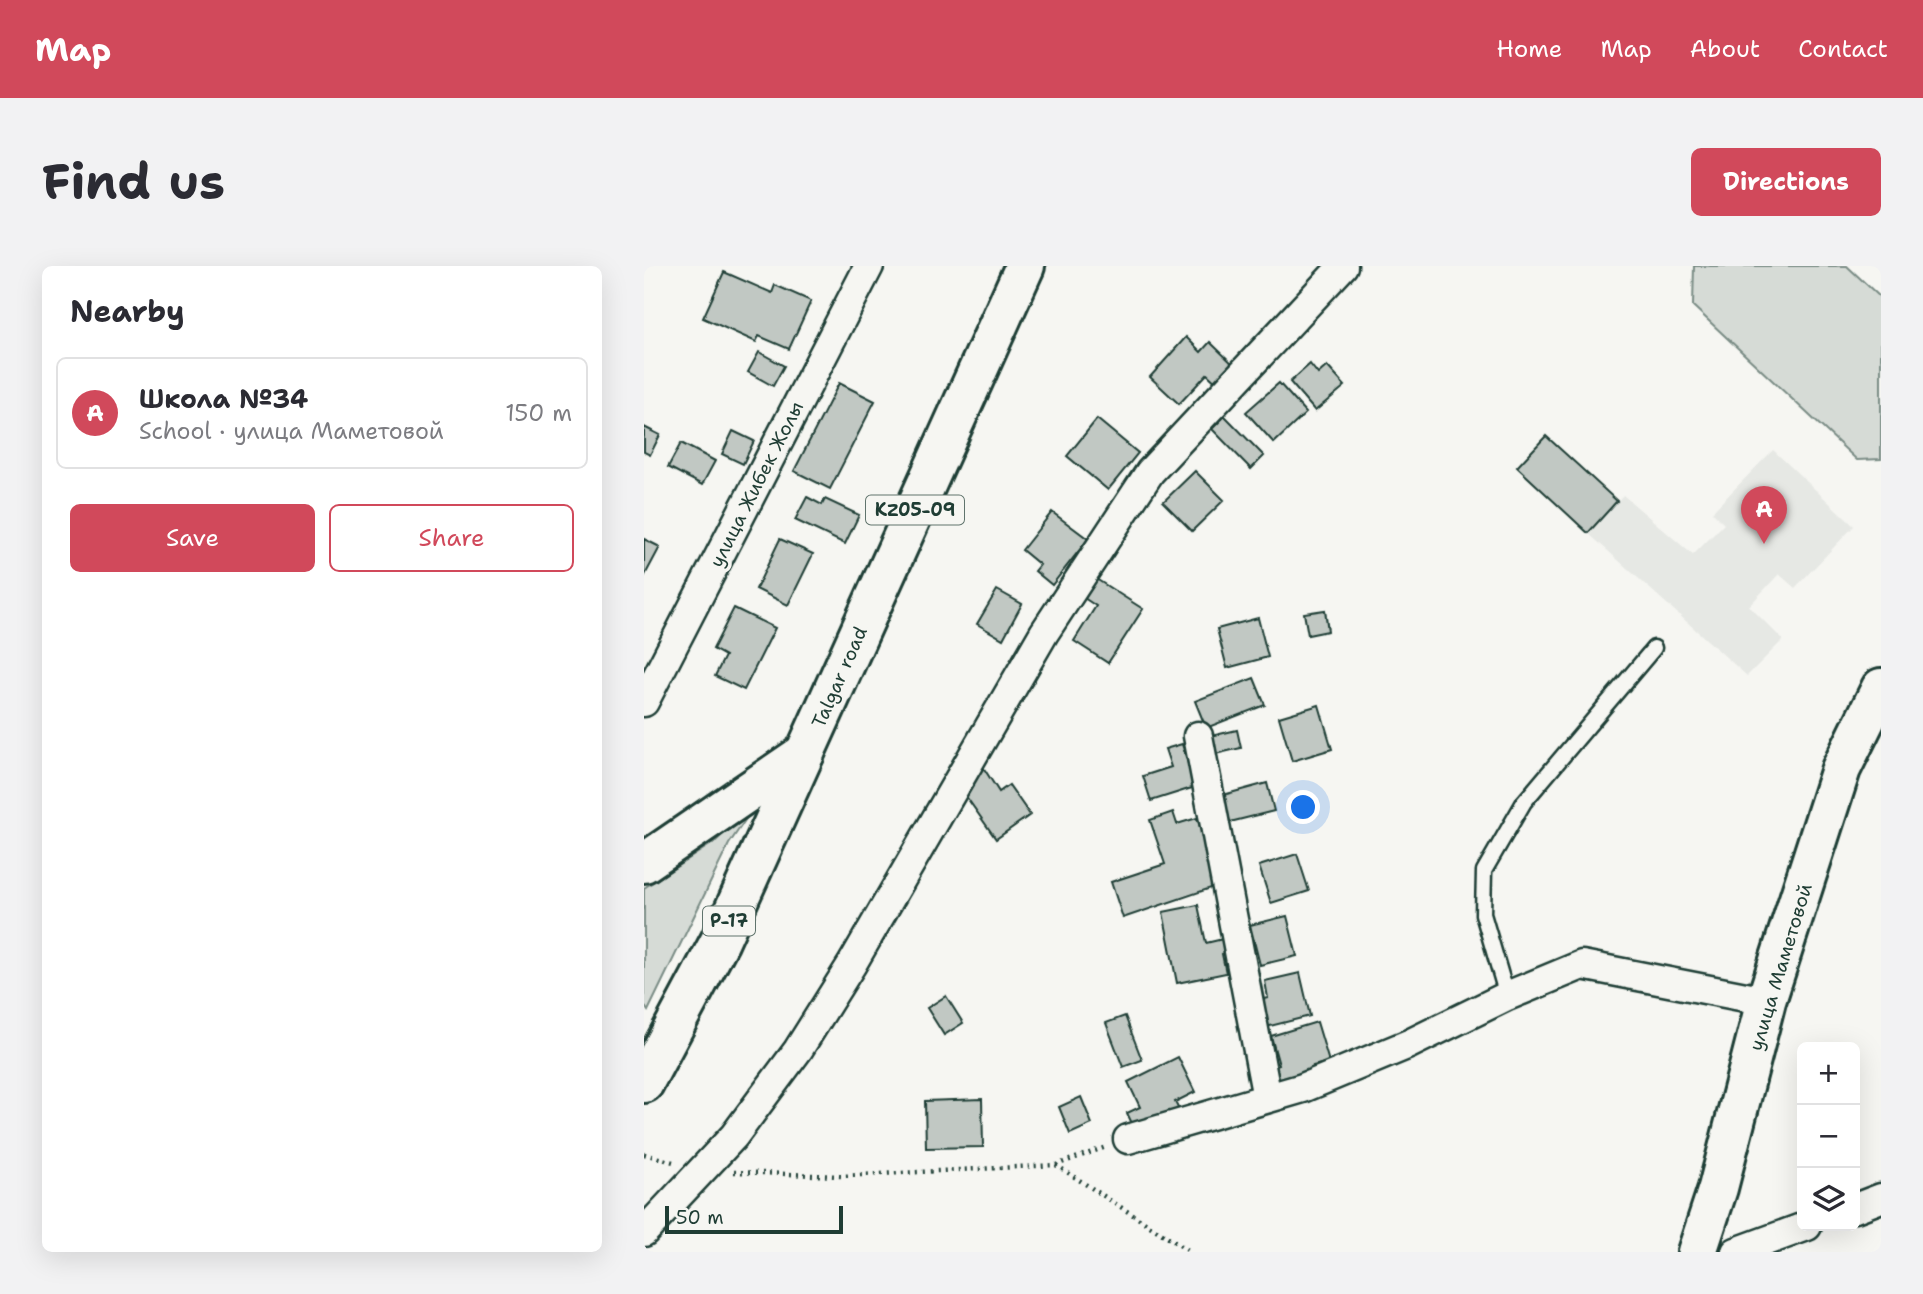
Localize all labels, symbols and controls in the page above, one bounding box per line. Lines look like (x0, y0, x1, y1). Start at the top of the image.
text: Map (35, 27, 111, 72)
text: Home (1496, 33, 1562, 65)
text: Map (1600, 33, 1652, 65)
text: About (1690, 33, 1760, 65)
text: Contact (1798, 33, 1888, 65)
button: Directions (1691, 148, 1881, 216)
text: Find us (42, 149, 225, 215)
text: Nearby (70, 291, 185, 332)
text: Школа №34 (139, 381, 308, 416)
street label: улица Жибек Жолы (704, 397, 809, 571)
text: A (86, 398, 104, 428)
text: 150 m (505, 398, 572, 428)
text: School · улица Маметовой (139, 416, 444, 446)
pin: A (1741, 486, 1787, 544)
road number: KZ05-09 (866, 496, 964, 524)
button: Save (70, 504, 315, 572)
button: Share (329, 504, 574, 572)
street label: Talgar road (806, 623, 873, 732)
your location (1286, 790, 1320, 824)
street label: улица Маметовой (1743, 880, 1818, 1054)
road number: P-17 (703, 906, 755, 936)
map controls (1797, 1042, 1860, 1231)
button: + (1797, 1042, 1860, 1105)
button: − (1797, 1105, 1860, 1168)
button: layers (1797, 1168, 1860, 1231)
scale bar (665, 1203, 844, 1235)
text: 50 m (676, 1205, 724, 1230)

